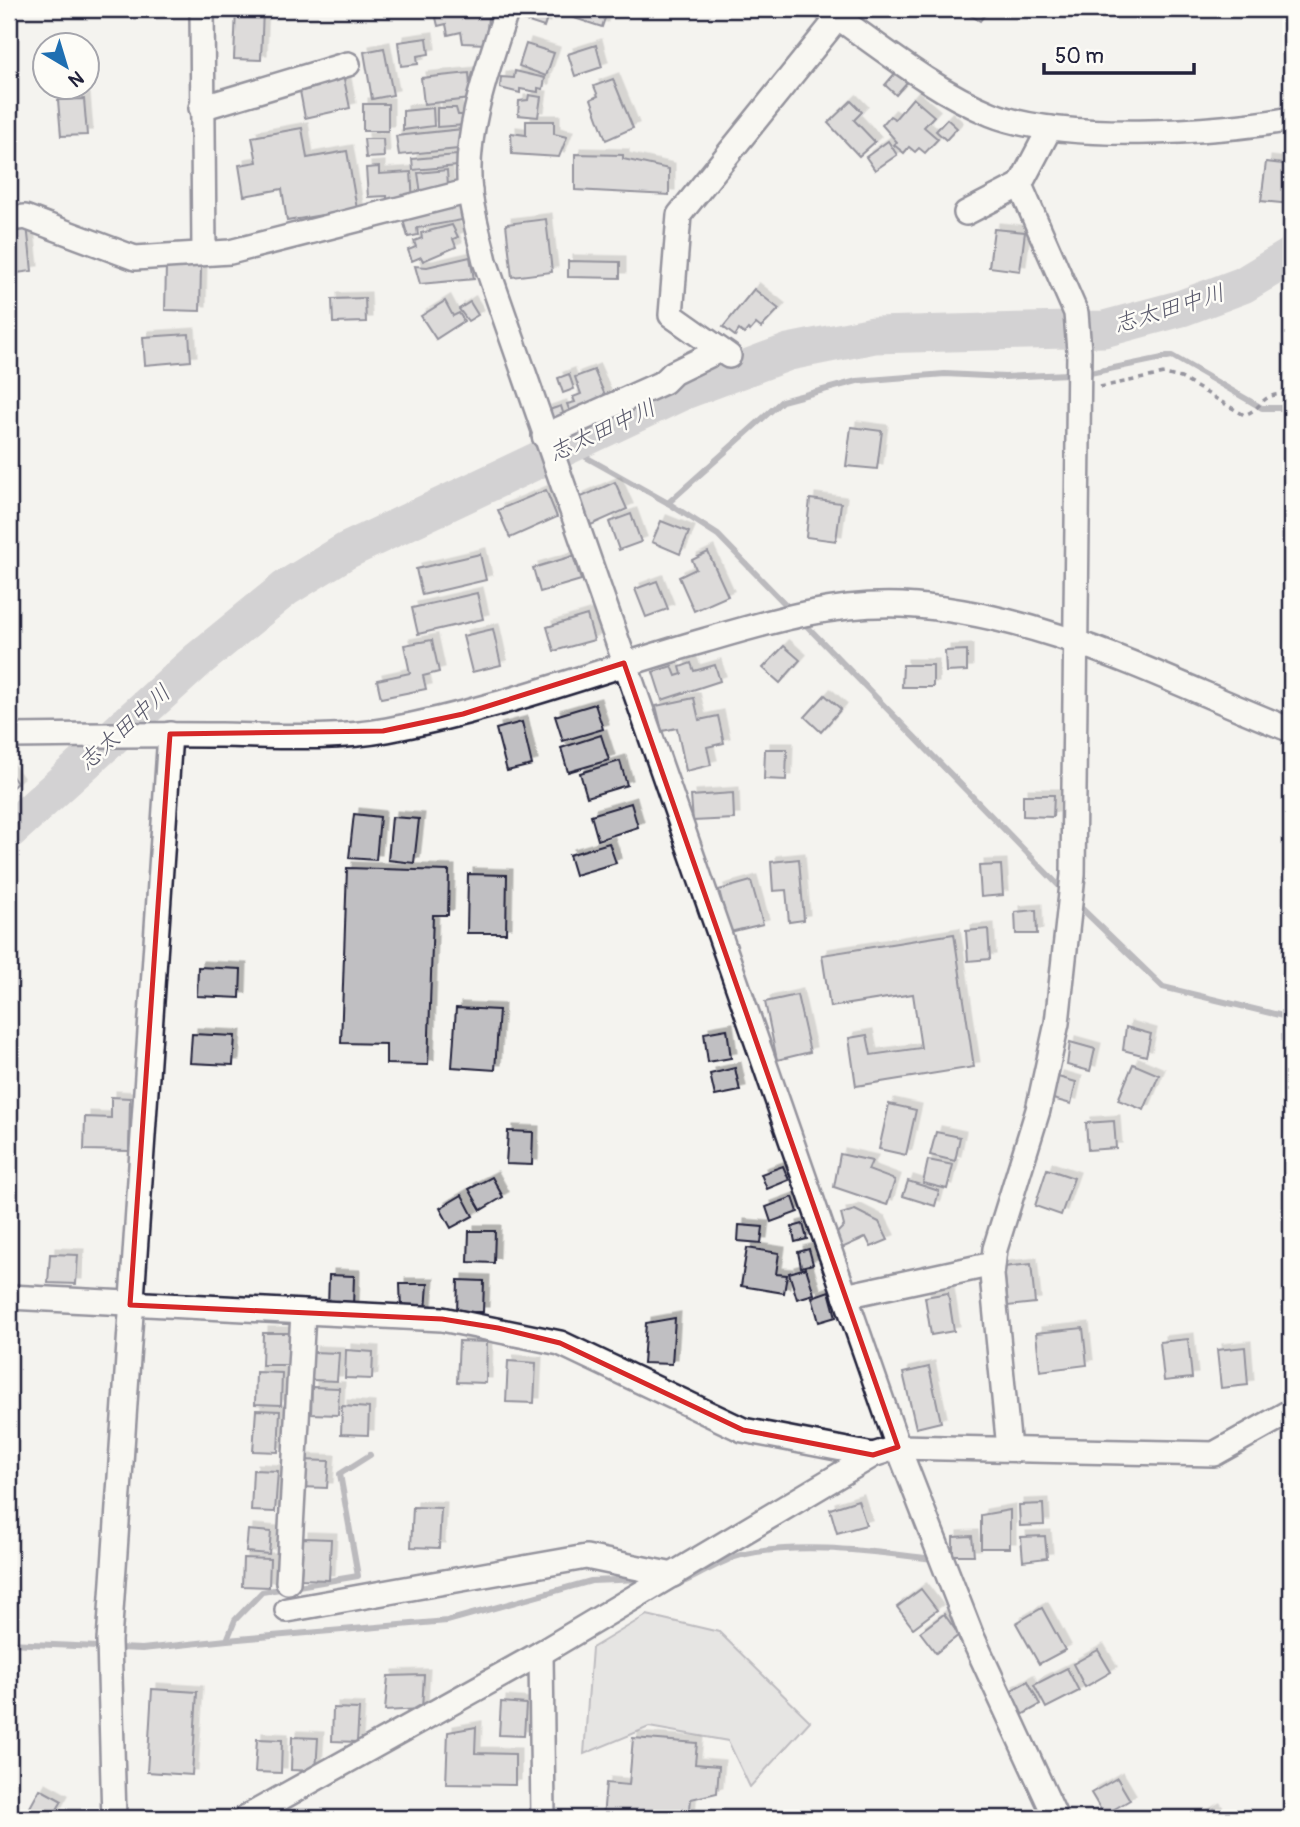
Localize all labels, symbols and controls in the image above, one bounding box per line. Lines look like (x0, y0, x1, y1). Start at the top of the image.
north arrow (32, 32, 102, 102)
scale bar (1044, 32, 1195, 76)
text: 50 m (1055, 43, 1104, 70)
text: N (63, 65, 88, 92)
water label: 志太田中川 (1110, 278, 1228, 339)
water label: 志太田中川 (544, 393, 660, 468)
water label: 志太田中川 (72, 678, 177, 777)

